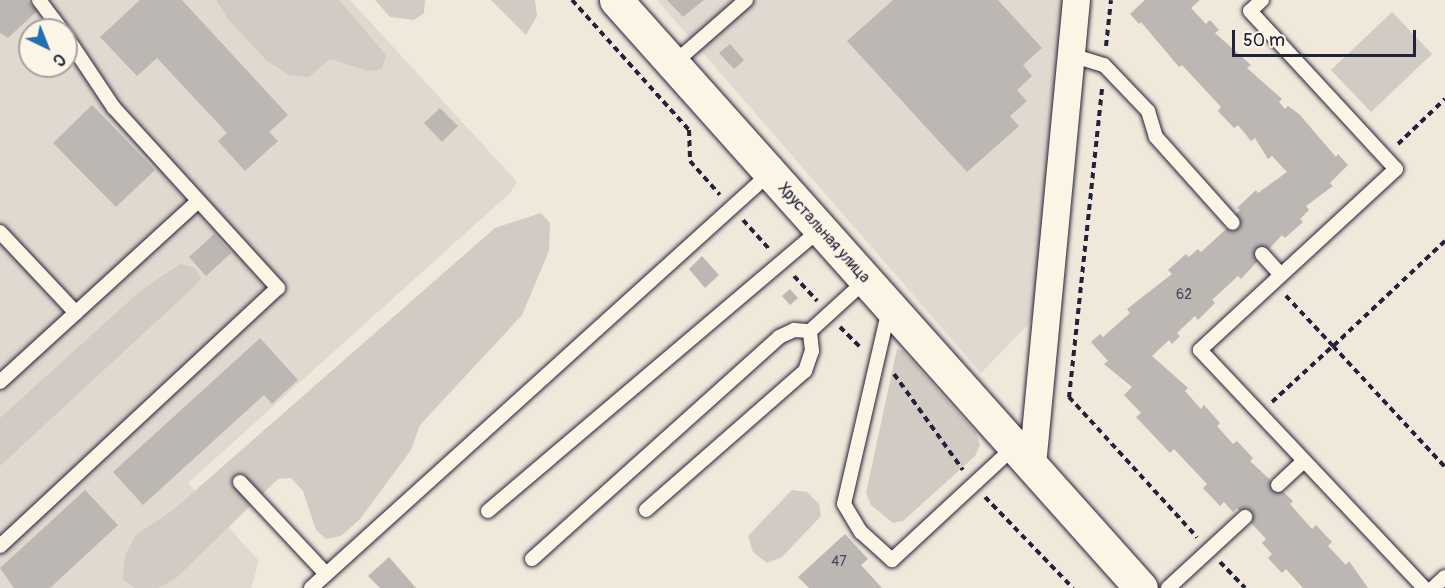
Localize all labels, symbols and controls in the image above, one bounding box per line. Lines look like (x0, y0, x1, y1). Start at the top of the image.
north arrow (18, 18, 78, 78)
scale bar (1235, 18, 1420, 56)
text: 50 m (1243, 29, 1285, 52)
text: С (48, 49, 69, 70)
street label: Хрустальная улица (774, 179, 874, 287)
house number: 62 (1176, 287, 1192, 303)
house number: 47 (831, 554, 847, 570)

